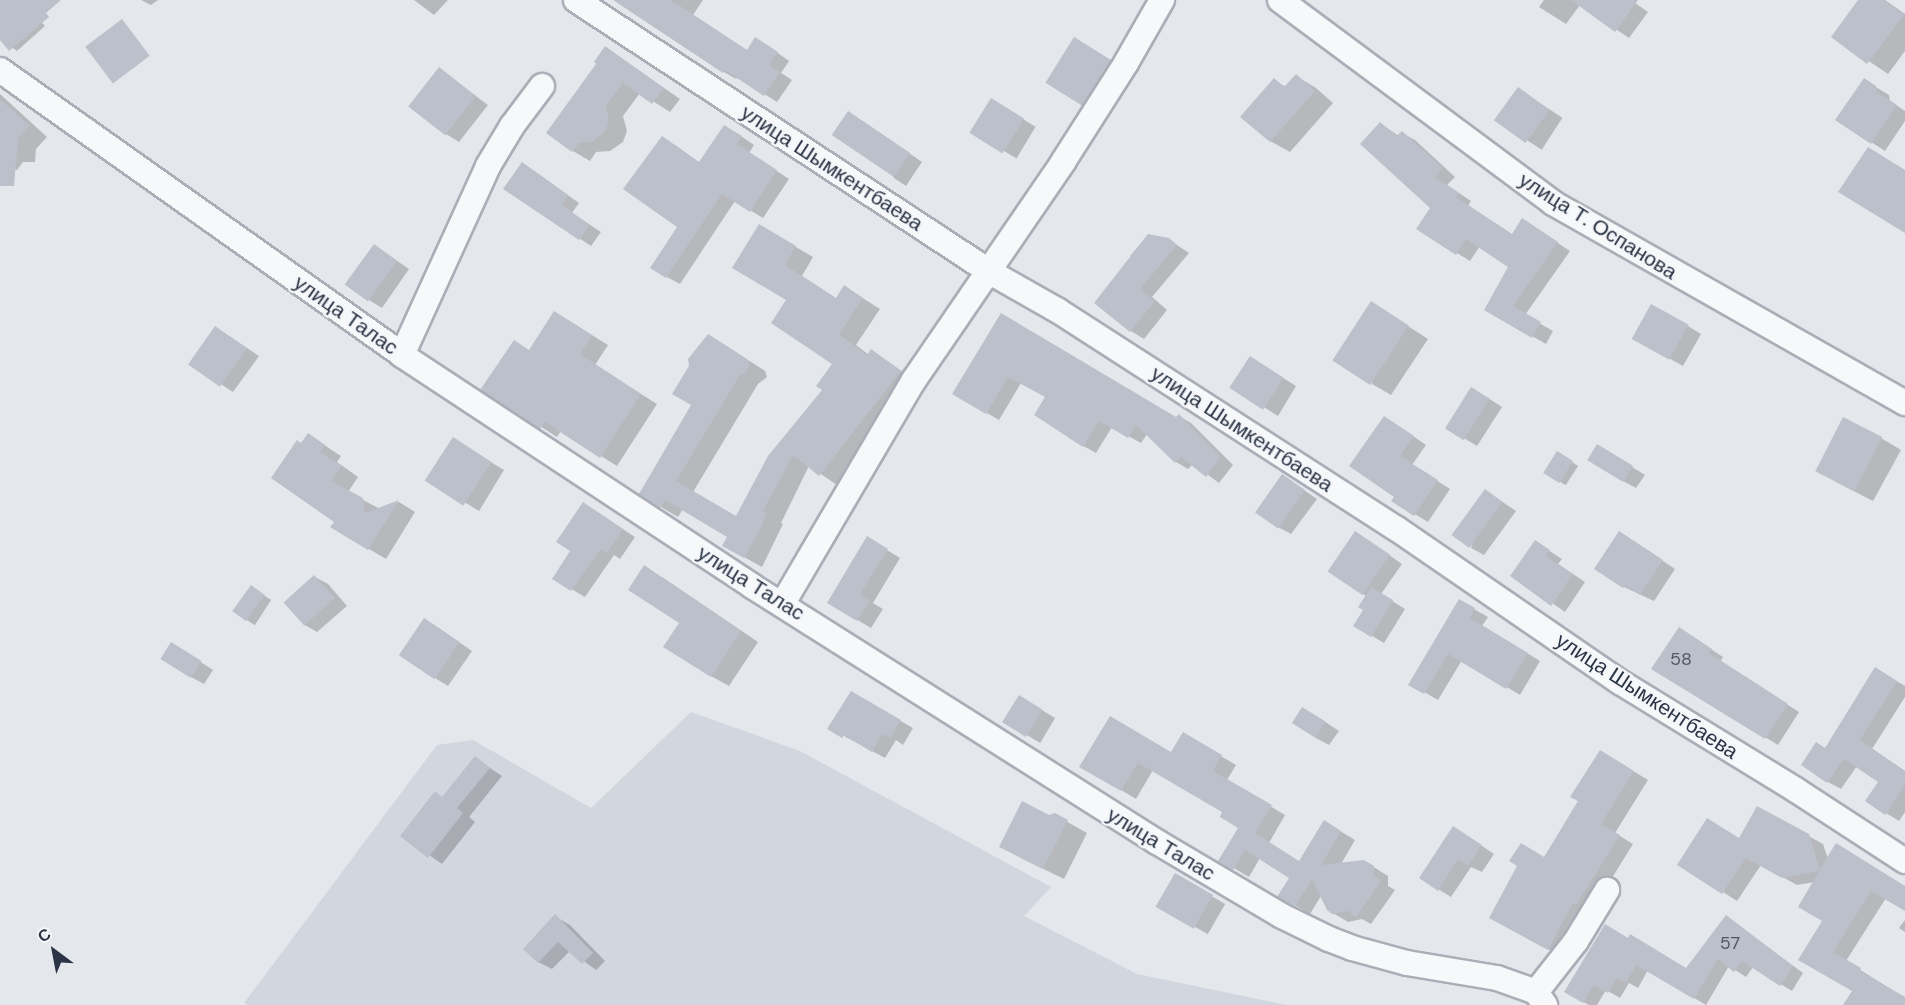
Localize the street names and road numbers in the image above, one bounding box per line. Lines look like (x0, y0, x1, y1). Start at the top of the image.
street label: улица Шымкентбаева (736, 100, 928, 236)
street label: улица Т. Оспанова (1514, 167, 1682, 285)
street label: улица Талас (289, 270, 403, 360)
street label: улица Шымкентбаева (1146, 361, 1338, 497)
street label: улица Талас (693, 540, 809, 626)
street label: улица Шымкентбаева (1551, 628, 1743, 764)
street label: улица Талас (1103, 802, 1219, 886)

